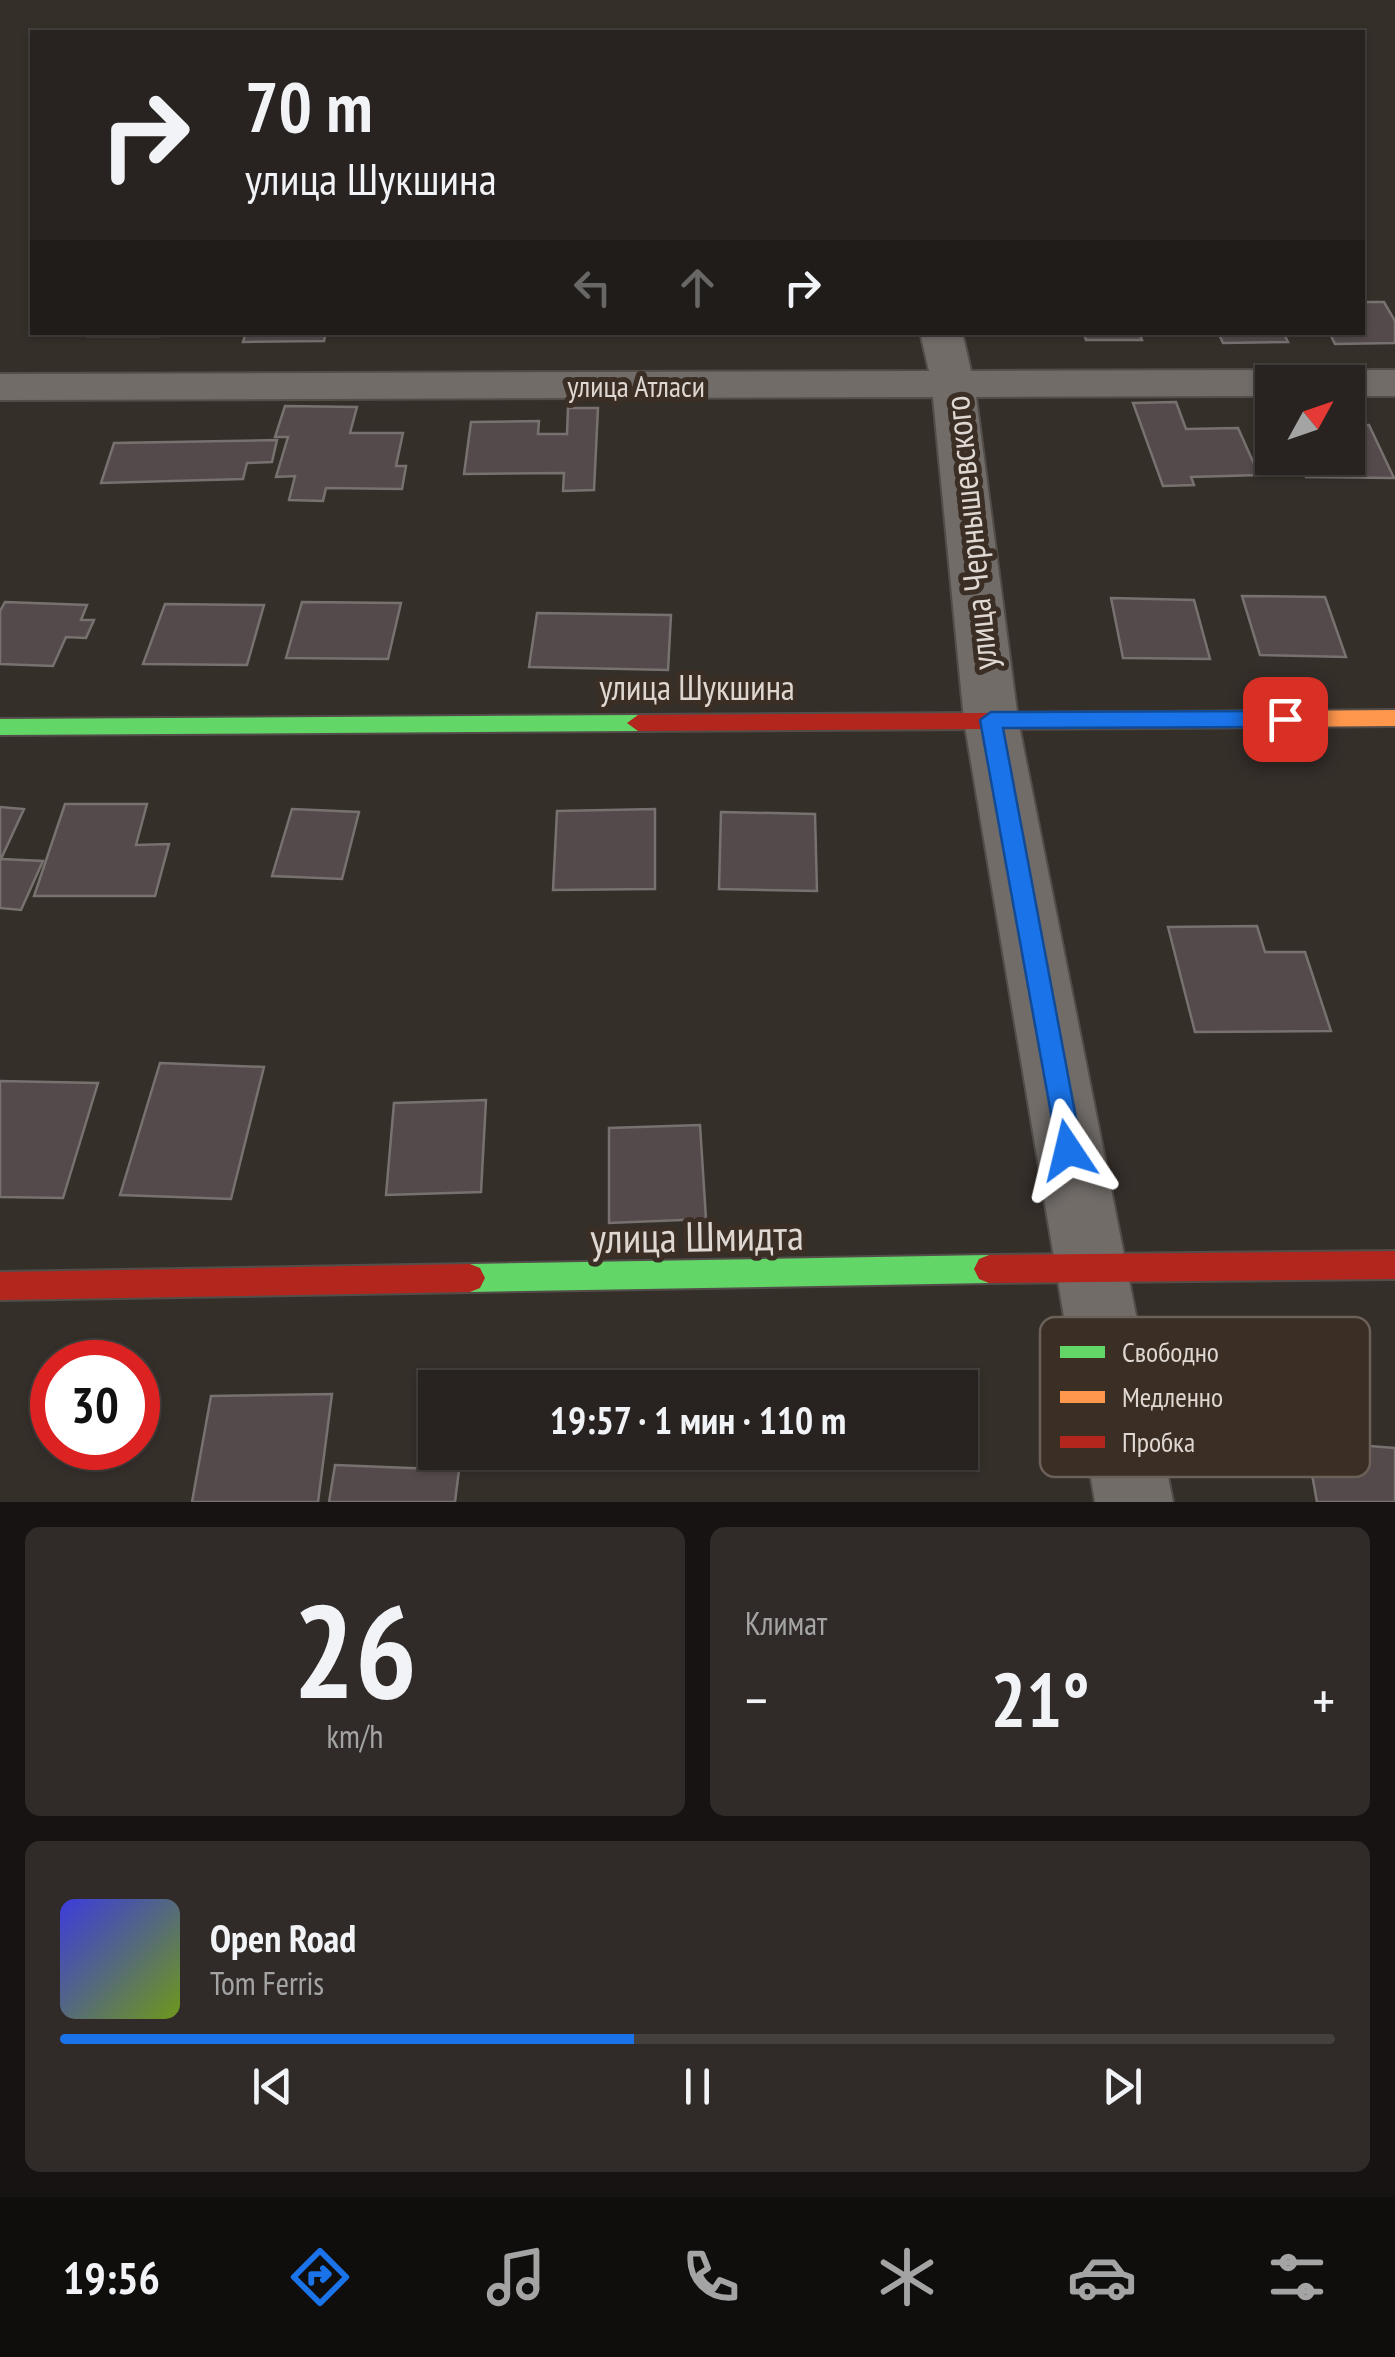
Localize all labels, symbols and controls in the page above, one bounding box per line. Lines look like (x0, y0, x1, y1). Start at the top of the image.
text: 70 m (245, 61, 373, 151)
icon: right (80, 70, 210, 200)
text: улица Шукшина (245, 149, 497, 207)
icon: left (565, 260, 620, 315)
icon: ahead (670, 260, 725, 315)
icon: right (775, 260, 830, 315)
north arrow (1255, 365, 1365, 475)
map controls (1255, 365, 1365, 475)
street label: улица Атласи (567, 366, 705, 405)
street label: улица Чернышевского (933, 394, 1007, 672)
street label: улица Шукшина (599, 664, 795, 710)
pin (1243, 677, 1328, 762)
icon: arrive (1258, 692, 1313, 747)
position arrow (1016, 1098, 1120, 1202)
street label: улица Шмидта (590, 1207, 804, 1265)
legend (1040, 1317, 1370, 1477)
text: Свободно (1122, 1333, 1219, 1370)
speed limit sign: 30 (30, 1340, 160, 1470)
text: Медленно (1122, 1378, 1223, 1415)
text: 19:57 · 1 мин · 110 m (550, 1395, 846, 1444)
text: Пробка (1122, 1423, 1195, 1460)
text: 26 (293, 1566, 417, 1734)
text: Климат (745, 1602, 827, 1644)
text: 21° (990, 1651, 1090, 1748)
text: − (745, 1664, 768, 1735)
text: + (1312, 1664, 1335, 1735)
text: km/h (327, 1715, 383, 1757)
text: Open Road (210, 1913, 356, 1962)
text: Tom Ferris (210, 1962, 324, 2004)
icon: previous (245, 2059, 300, 2114)
icon: pause (670, 2059, 725, 2114)
icon: next (1095, 2059, 1150, 2114)
icon: directions (285, 2242, 355, 2312)
icon: music (481, 2242, 551, 2312)
icon: phone (676, 2242, 746, 2312)
icon: climate (872, 2242, 942, 2312)
icon: car (1067, 2242, 1137, 2312)
icon: filters (1262, 2242, 1332, 2312)
text: 19:56 (63, 2248, 160, 2306)

